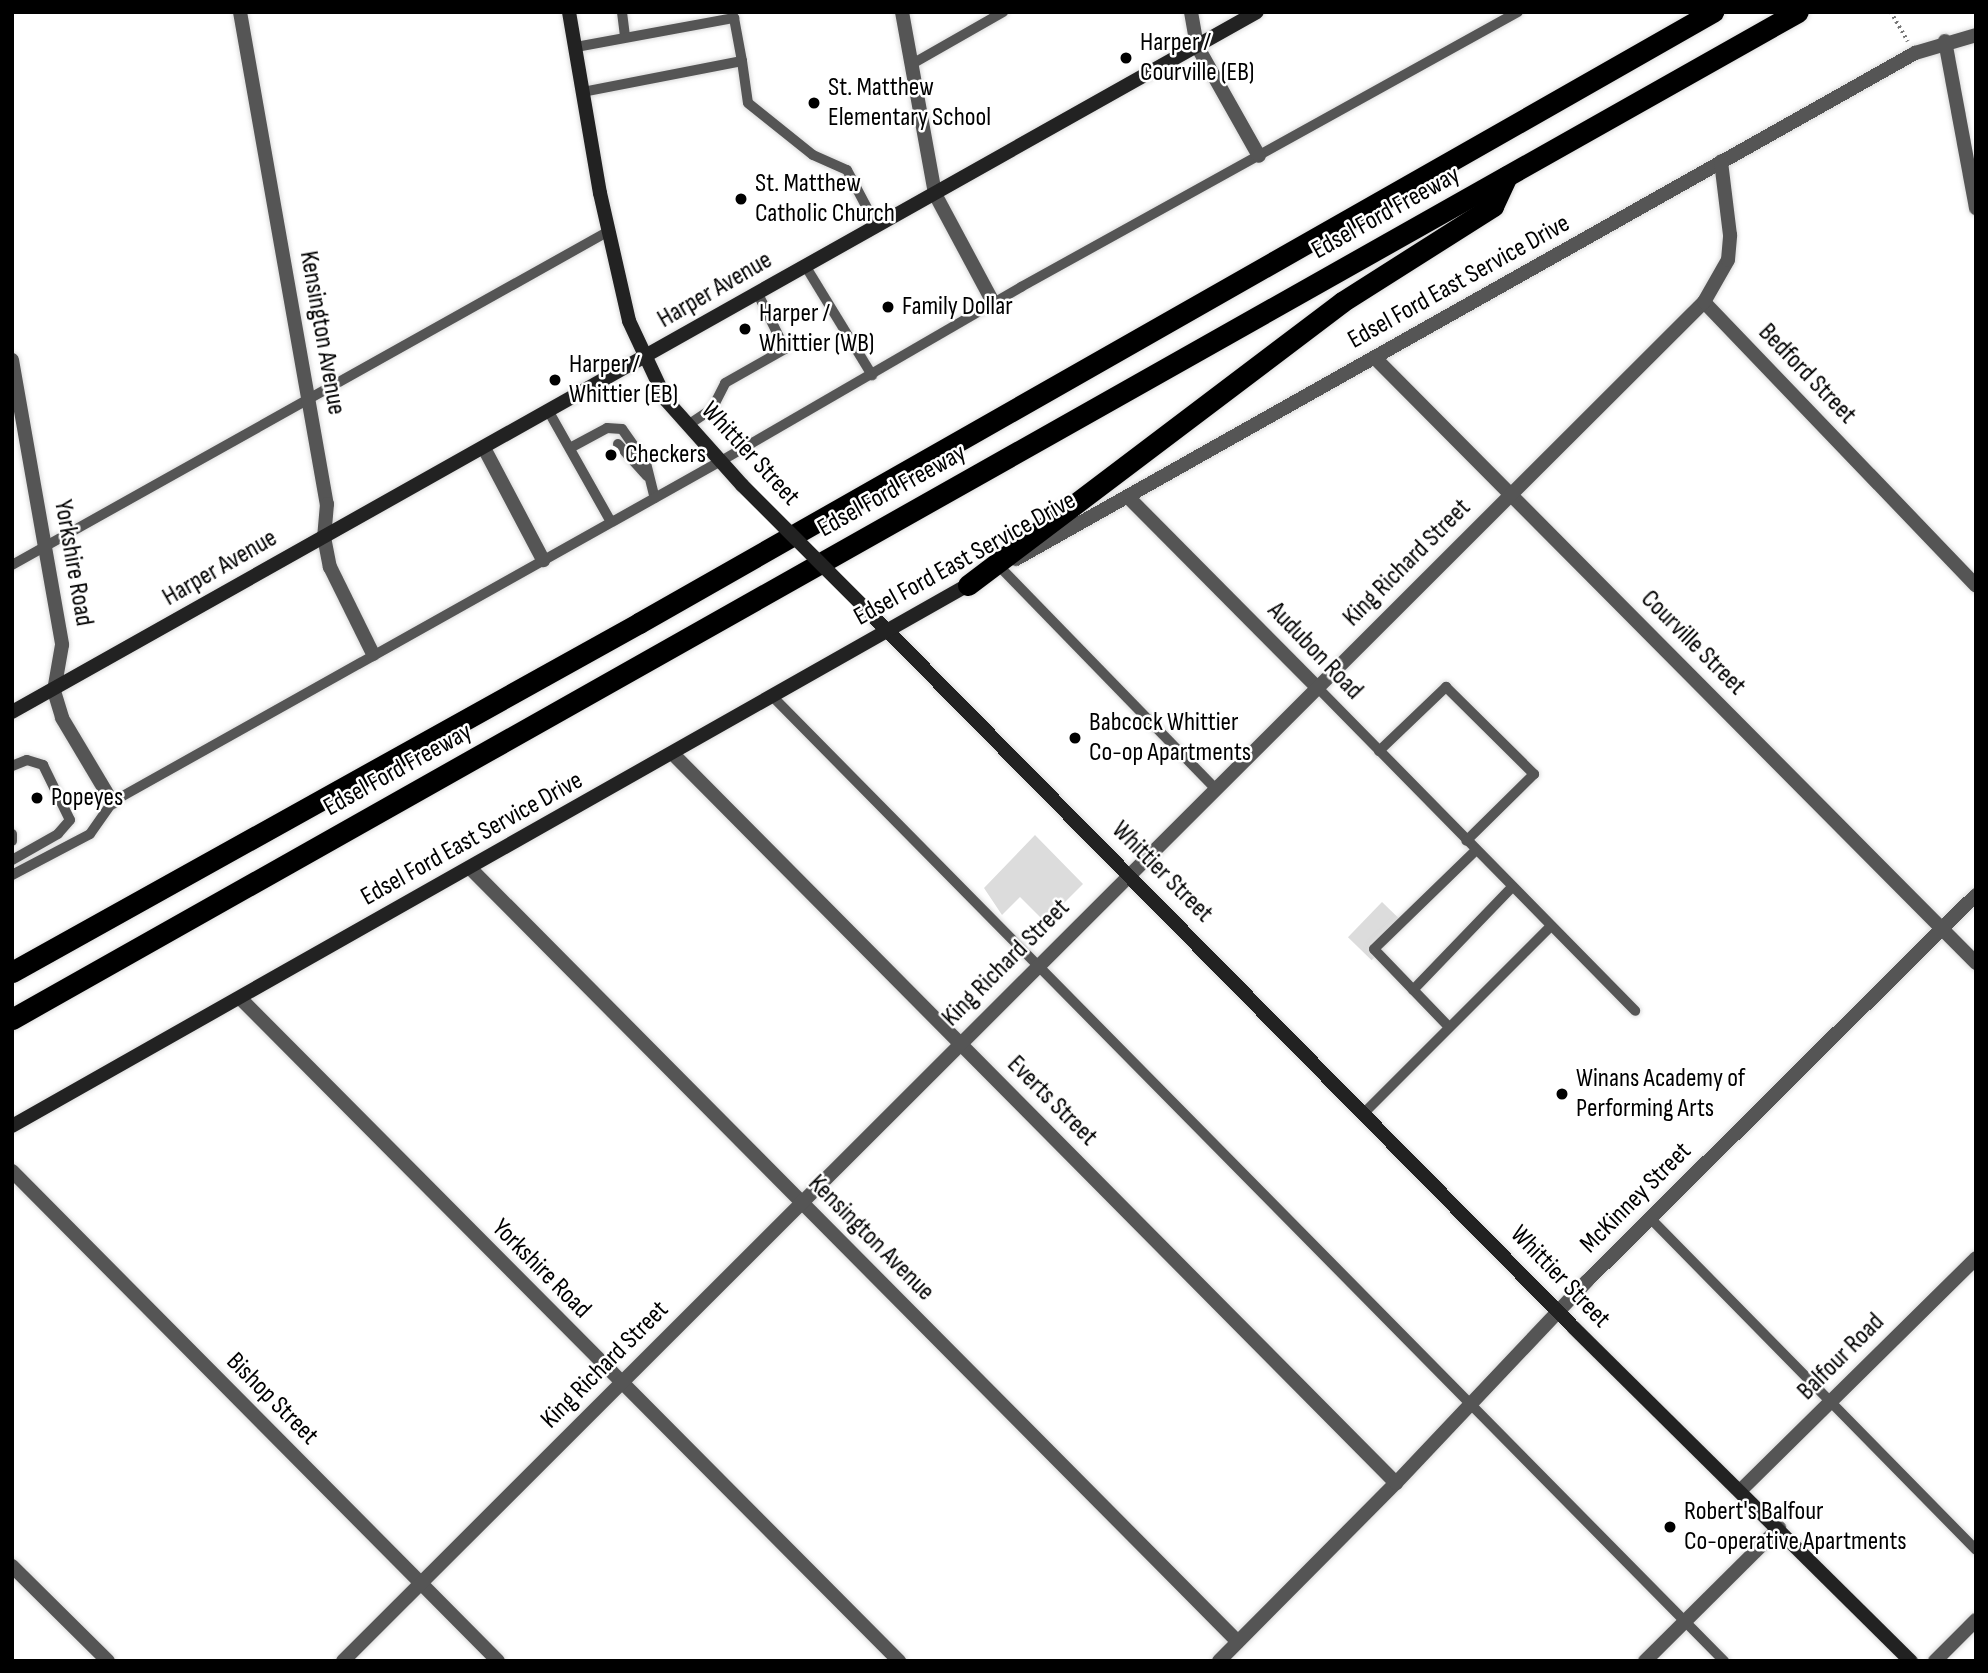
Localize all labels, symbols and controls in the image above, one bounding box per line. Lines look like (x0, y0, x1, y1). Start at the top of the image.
place label: Harper / Courville (EB) (1140, 27, 1254, 88)
marker: Harper / Courville (EB) (1118, 50, 1134, 66)
place label: St. Matthew Elementary School (828, 72, 991, 134)
marker: St. Matthew Elementary School (806, 95, 822, 111)
street label: Edsel Ford Freeway (1307, 160, 1465, 266)
place label: St. Matthew Catholic Church (755, 168, 895, 230)
marker: St. Matthew Catholic Church (733, 191, 749, 207)
street label: Edsel Ford East Service Drive (1343, 208, 1575, 356)
street label: Harper Avenue (652, 245, 778, 335)
street label: Kensington Avenue (292, 249, 352, 417)
place label: Family Dollar (902, 291, 1013, 323)
place label: Harper / Whittier (WB) (759, 298, 874, 360)
marker: Family Dollar (880, 299, 896, 315)
street label: Bedford Street (1752, 317, 1862, 431)
marker: Harper / Whittier (WB) (737, 321, 753, 337)
place label: Harper / Whittier (EB) (569, 349, 678, 410)
marker: Harper / Whittier (EB) (547, 372, 563, 388)
street label: Whittier Street (694, 396, 806, 512)
street label: Edsel Ford Freeway (813, 438, 971, 544)
place label: Checkers (625, 439, 706, 471)
marker: Checkers (603, 447, 619, 463)
street label: Edsel Ford East Service Drive (849, 485, 1081, 633)
street label: King Richard Street (1337, 493, 1477, 633)
street label: Yorkshire Road (47, 497, 99, 629)
street label: Harper Avenue (157, 523, 283, 613)
street label: Courville Street (1634, 584, 1752, 702)
street label: Audubon Road (1261, 596, 1369, 706)
place label: Babcock Whittier Co-op Apartments (1089, 707, 1251, 768)
street label: Edsel Ford Freeway (319, 717, 477, 823)
marker: Babcock Whittier Co-op Apartments (1067, 730, 1083, 746)
street label: Edsel Ford East Service Drive (356, 765, 588, 913)
place label: Popeyes (51, 782, 123, 814)
marker: Popeyes (29, 790, 45, 806)
street label: Whittier Street (1105, 815, 1219, 929)
street label: King Richard Street (936, 893, 1076, 1033)
street label: Everts Street (1000, 1049, 1104, 1153)
place label: Winans Academy of Performing Arts (1576, 1063, 1745, 1124)
marker: Winans Academy of Performing Arts (1554, 1086, 1570, 1102)
street label: McKinney Street (1574, 1136, 1698, 1260)
street label: Kensington Avenue (801, 1168, 941, 1308)
street label: Yorkshire Road (485, 1213, 597, 1325)
street label: Whittier Street (1503, 1219, 1617, 1335)
street label: King Richard Street (535, 1295, 675, 1435)
street label: Balfour Road (1791, 1307, 1891, 1407)
street label: Bishop Street (219, 1346, 325, 1452)
place label: Robert's Balfour Co-operative Apartments (1684, 1496, 1907, 1558)
marker: Robert's Balfour Co-operative Apartments (1662, 1519, 1678, 1535)

